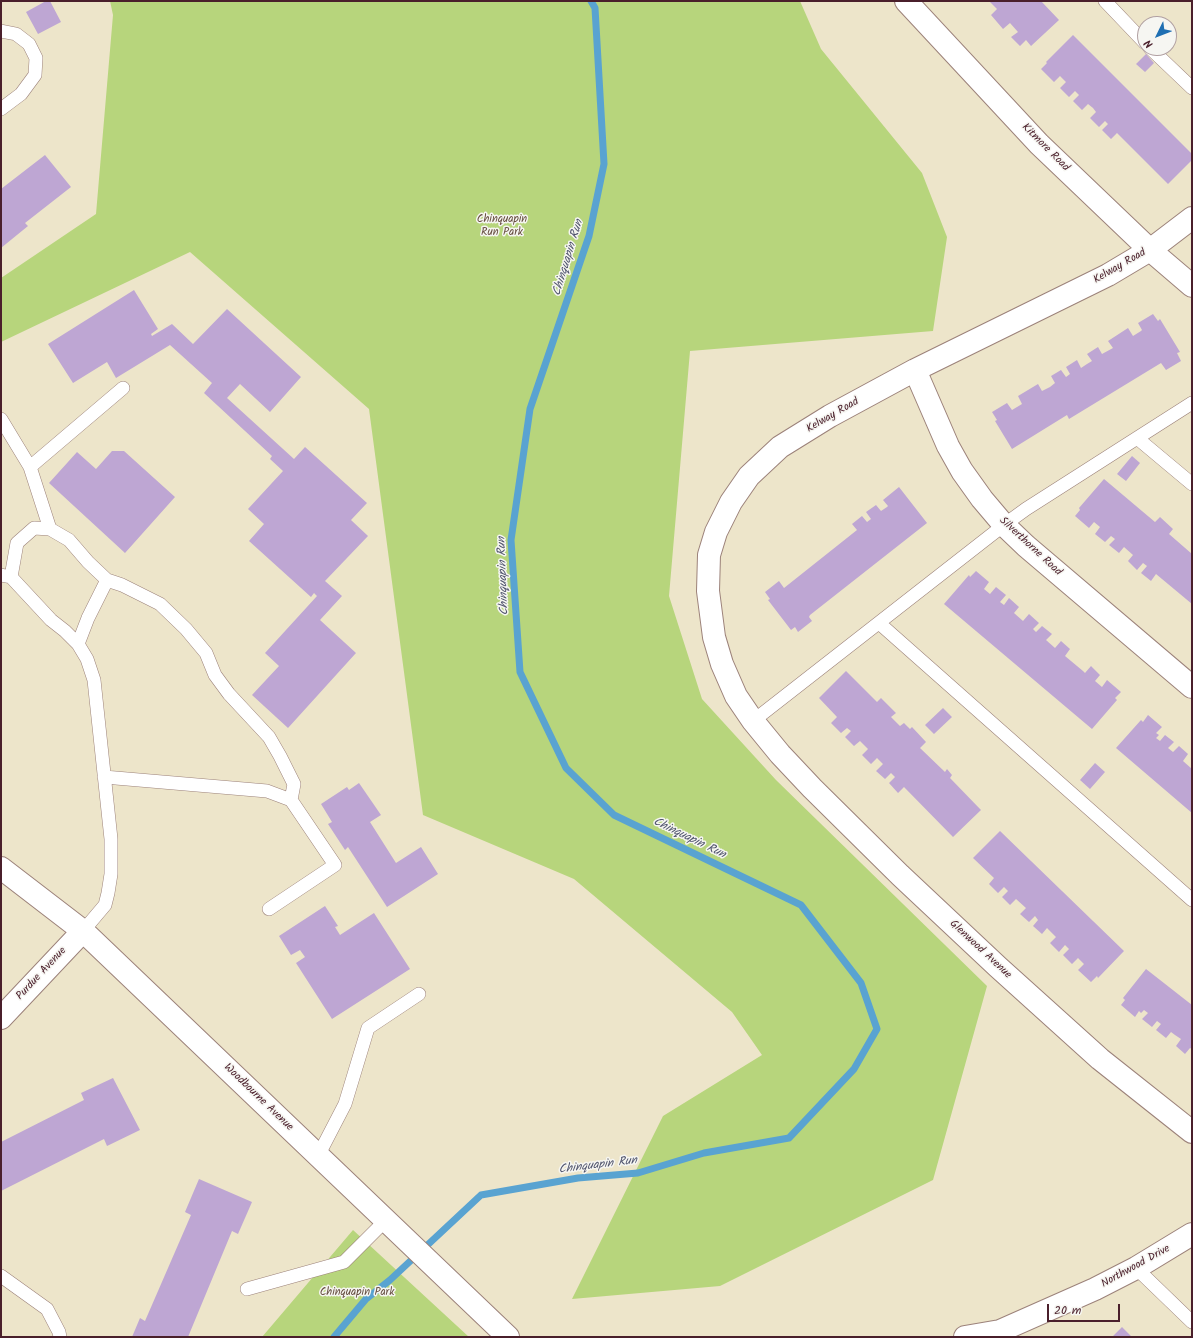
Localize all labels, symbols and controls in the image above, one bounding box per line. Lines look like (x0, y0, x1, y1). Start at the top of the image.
north arrow (1137, 16, 1177, 56)
text: N (1140, 35, 1158, 52)
street label: Kitmore Road (1018, 121, 1072, 175)
park label: Chinquapin Run Park (477, 213, 527, 239)
water label: Chinquapin Run (551, 218, 587, 298)
street label: Kelway Road (1091, 247, 1149, 287)
street label: Kelway Road (804, 396, 862, 436)
street label: Silverthorne Road (996, 515, 1064, 579)
water label: Chinquapin Run (495, 536, 513, 616)
water label: Chinquapin Run (650, 815, 728, 863)
street label: Glenwood Avenue (946, 918, 1014, 982)
street label: Purdue Avenue (14, 945, 70, 1003)
street label: Woodbourne Avenue (221, 1062, 295, 1134)
water label: Chinquapin Run (558, 1154, 638, 1178)
street label: Northwood Drive (1099, 1243, 1173, 1291)
park label: Chinquapin Park (320, 1286, 394, 1300)
scale bar (1049, 1296, 1122, 1322)
text: 20 m (1054, 1301, 1081, 1320)

